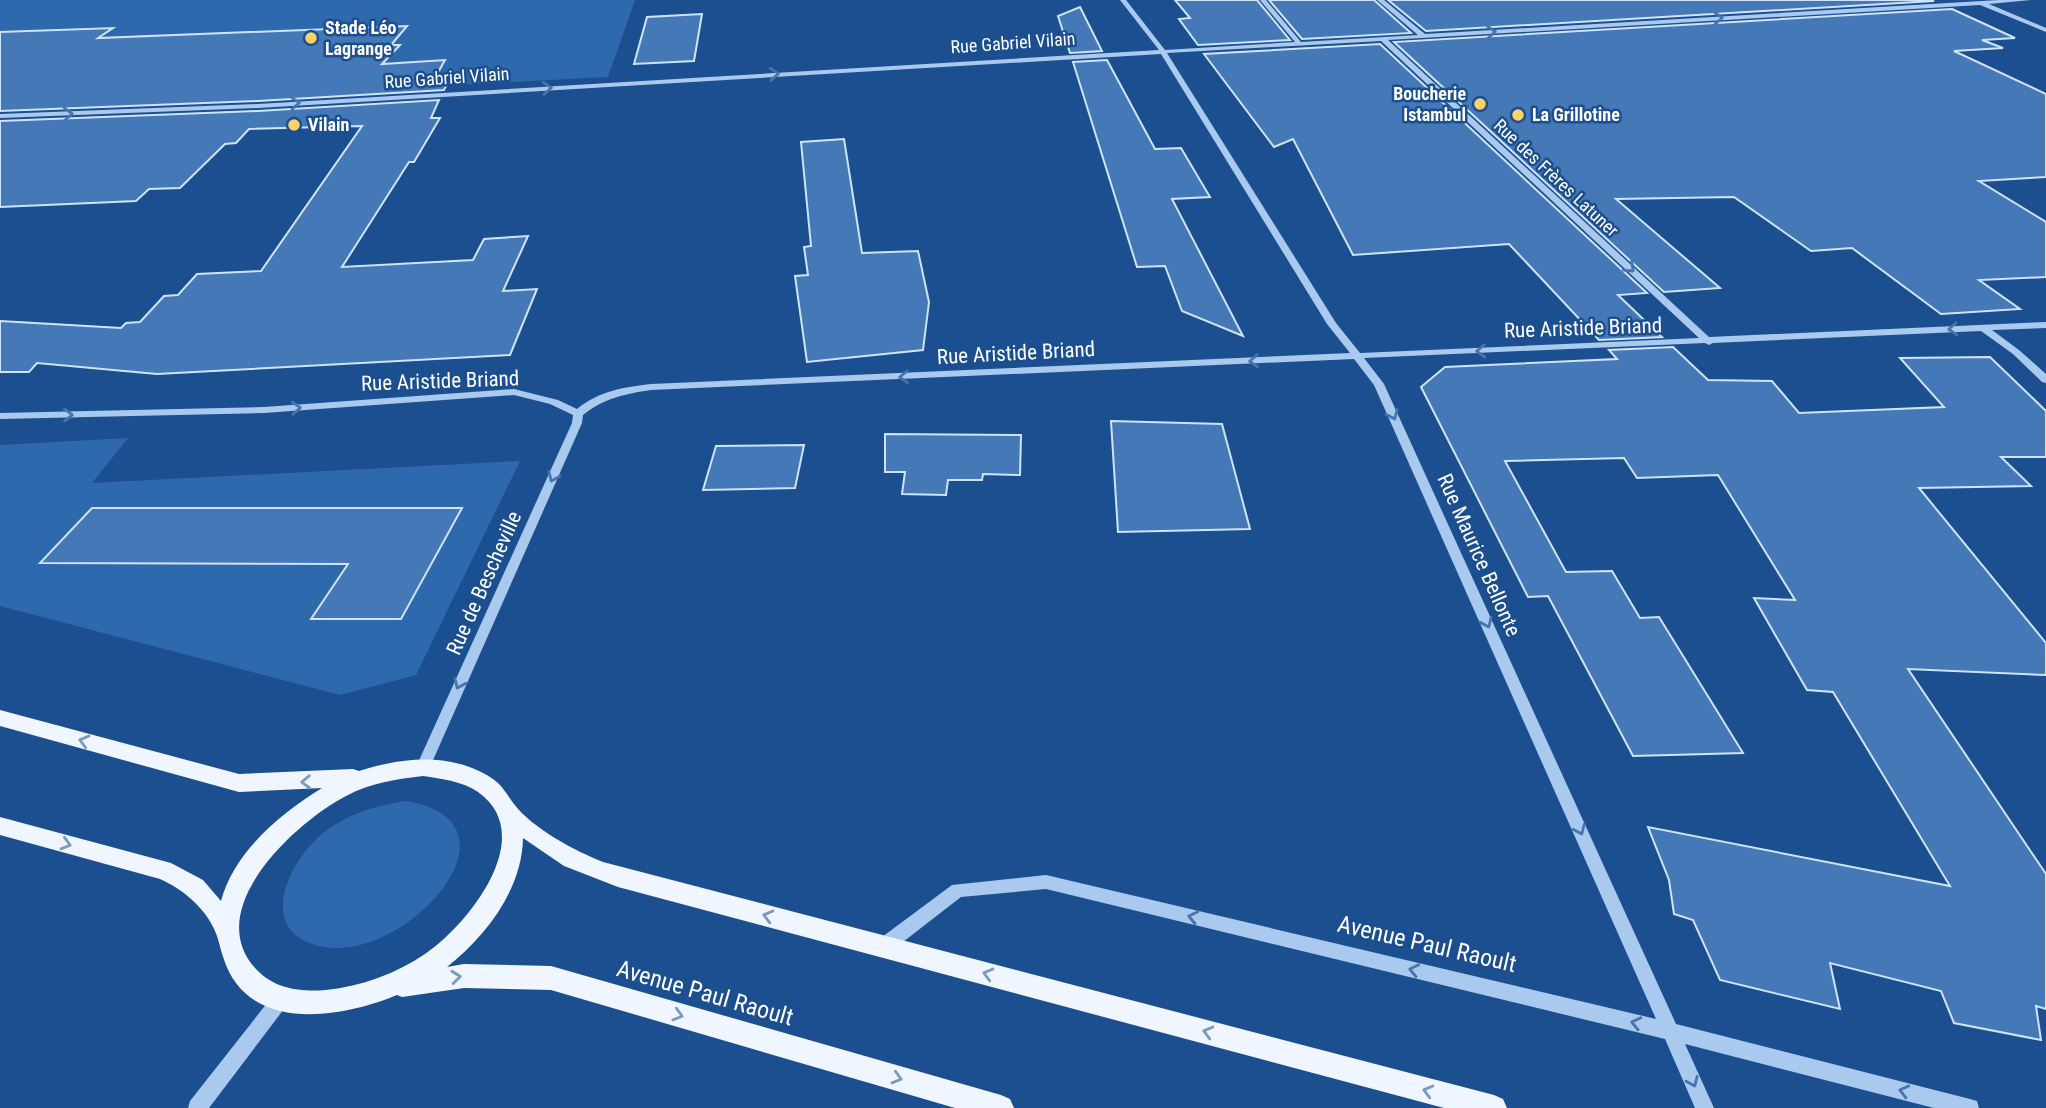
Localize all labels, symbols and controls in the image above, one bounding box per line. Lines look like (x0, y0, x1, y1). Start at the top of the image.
one-way arrow (1713, 10, 1724, 25)
place label: Stade Léo Lagrange (325, 17, 397, 59)
one-way arrow (1486, 24, 1497, 39)
street label: Rue Gabriel Vilain (950, 28, 1076, 57)
marker: Stade Léo Lagrange (303, 30, 319, 46)
street label: Rue Gabriel Vilain (384, 63, 510, 92)
one-way arrow (769, 66, 780, 81)
one-way arrow (542, 80, 553, 95)
place label: Boucherie Istambul (1393, 83, 1466, 125)
one-way arrow (290, 96, 301, 111)
marker: Boucherie Istambul (1472, 96, 1488, 112)
place label: La Grillotine (1532, 104, 1620, 125)
one-way arrow (63, 106, 74, 121)
marker: La Grillotine (1510, 107, 1526, 123)
place label: Vilain (308, 114, 349, 135)
street label: Rue des Frères Latuner (1490, 114, 1623, 241)
marker: Vilain (286, 117, 302, 133)
one-way arrow (1622, 260, 1635, 273)
street label: Rue Aristide Briand (1503, 313, 1663, 343)
one-way arrow (1948, 322, 1959, 337)
street label: Rue Aristide Briand (936, 337, 1096, 369)
one-way arrow (1476, 344, 1487, 359)
one-way arrow (1248, 354, 1259, 369)
street label: Rue Aristide Briand (360, 366, 520, 396)
one-way arrow (899, 370, 910, 385)
one-way arrow (290, 401, 301, 416)
one-way arrow (63, 407, 74, 423)
one-way arrow (1385, 408, 1399, 420)
one-way arrow (547, 470, 561, 482)
street label: Rue Maurice Bellonte (1432, 470, 1526, 640)
street label: Rue de Bescheville (442, 507, 526, 659)
one-way arrow (1479, 615, 1493, 628)
one-way arrow (453, 677, 467, 689)
one-way arrow (78, 735, 90, 749)
one-way arrow (300, 774, 311, 789)
one-way arrow (1572, 823, 1586, 835)
one-way arrow (60, 836, 72, 851)
one-way arrow (763, 910, 775, 924)
street label: Avenue Paul Raoult (1335, 910, 1519, 978)
one-way arrow (1187, 911, 1199, 925)
street label: Avenue Paul Raoult (613, 954, 797, 1032)
one-way arrow (1409, 964, 1421, 978)
one-way arrow (982, 968, 994, 982)
one-way arrow (450, 970, 462, 985)
one-way arrow (672, 1006, 684, 1021)
one-way arrow (1630, 1017, 1642, 1031)
one-way arrow (1202, 1026, 1214, 1040)
one-way arrow (890, 1070, 902, 1084)
one-way arrow (1685, 1075, 1699, 1087)
one-way arrow (1422, 1084, 1434, 1099)
one-way arrow (1898, 1085, 1910, 1099)

